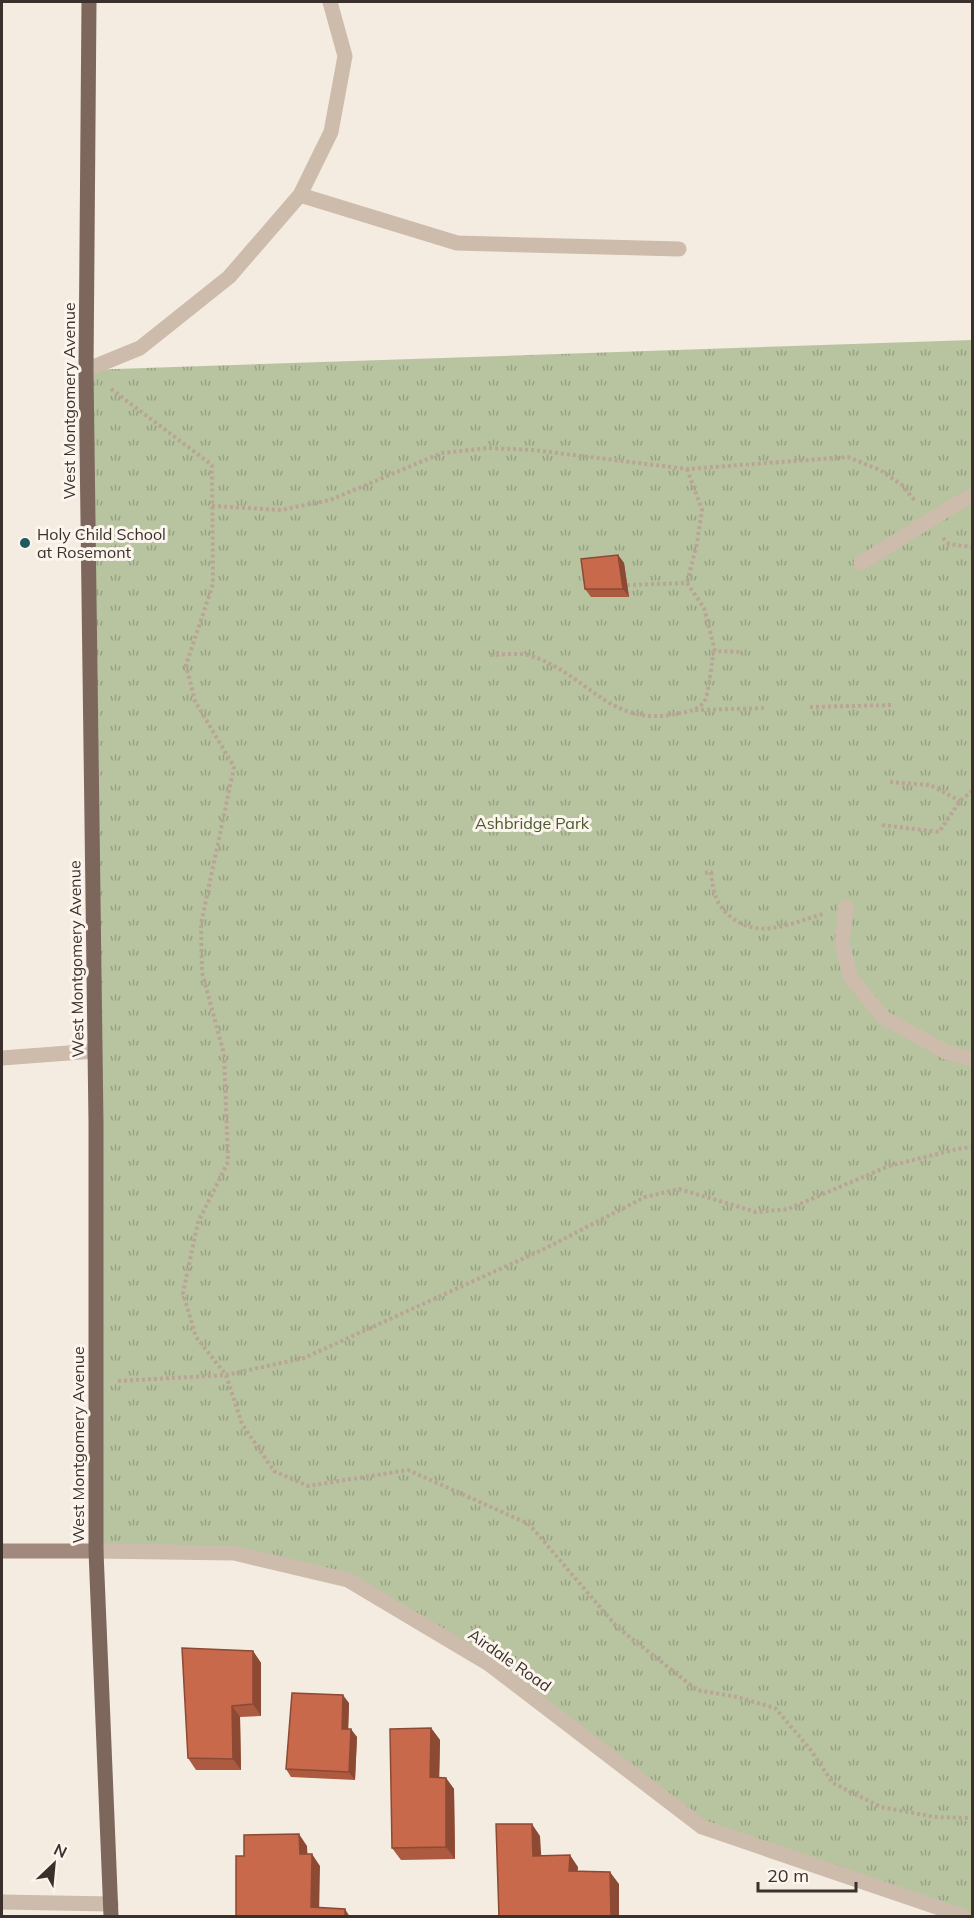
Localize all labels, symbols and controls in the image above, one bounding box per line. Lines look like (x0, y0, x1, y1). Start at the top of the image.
street label: West Montgomery Avenue (59, 302, 79, 500)
place label: Holy Child School at Rosemont (37, 524, 166, 562)
marker: Holy Child School at Rosemont (18, 536, 32, 550)
park label: Ashbridge Park (475, 813, 590, 833)
street label: West Montgomery Avenue (64, 860, 88, 1058)
street label: West Montgomery Avenue (68, 1346, 88, 1544)
street label: Airdale Road (465, 1624, 555, 1696)
north arrow (24, 1834, 84, 1894)
text: N (51, 1839, 70, 1862)
scale bar (758, 1855, 856, 1893)
text: 20 m (767, 1864, 809, 1887)

